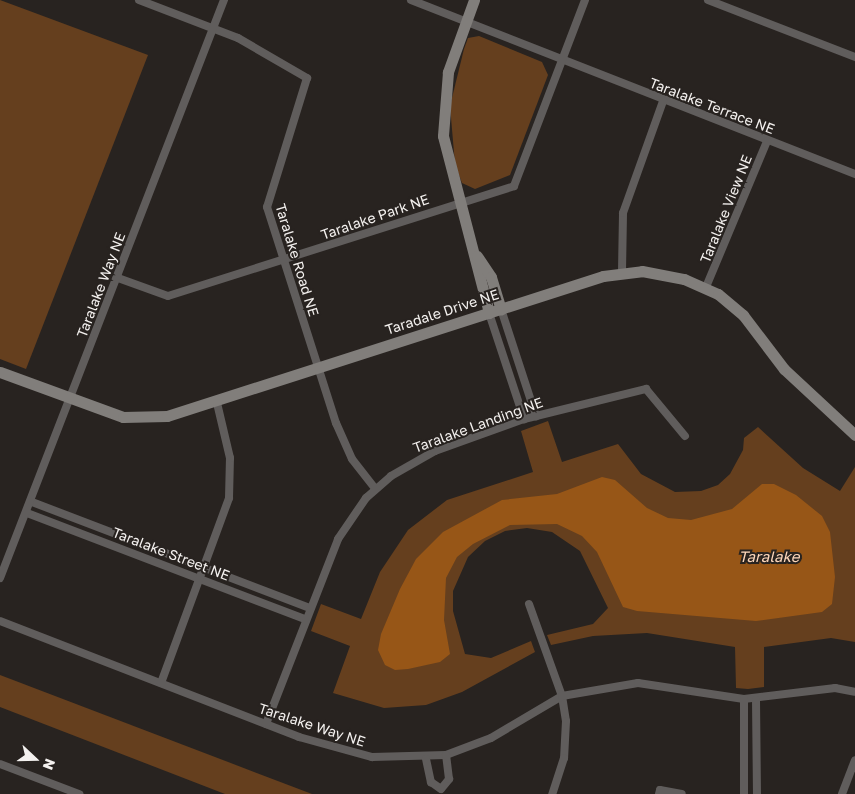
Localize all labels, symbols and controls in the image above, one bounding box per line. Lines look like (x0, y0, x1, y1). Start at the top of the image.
street label: Taralake Terrace NE (647, 74, 777, 138)
street label: Taralake View NE (697, 152, 755, 266)
street label: Taralake Park NE (319, 191, 431, 243)
street label: Taralake Road NE (272, 202, 322, 318)
street label: Taralake Way NE (73, 230, 129, 340)
street label: Taradale Drive NE (383, 286, 501, 338)
street label: Taralake Landing NE (411, 394, 545, 456)
street label: Taralake Street NE (110, 524, 232, 584)
water label: Taralake (739, 548, 799, 566)
street label: Taralake Way NE (257, 700, 367, 750)
north arrow (10, 734, 60, 784)
text: N (40, 757, 59, 773)

